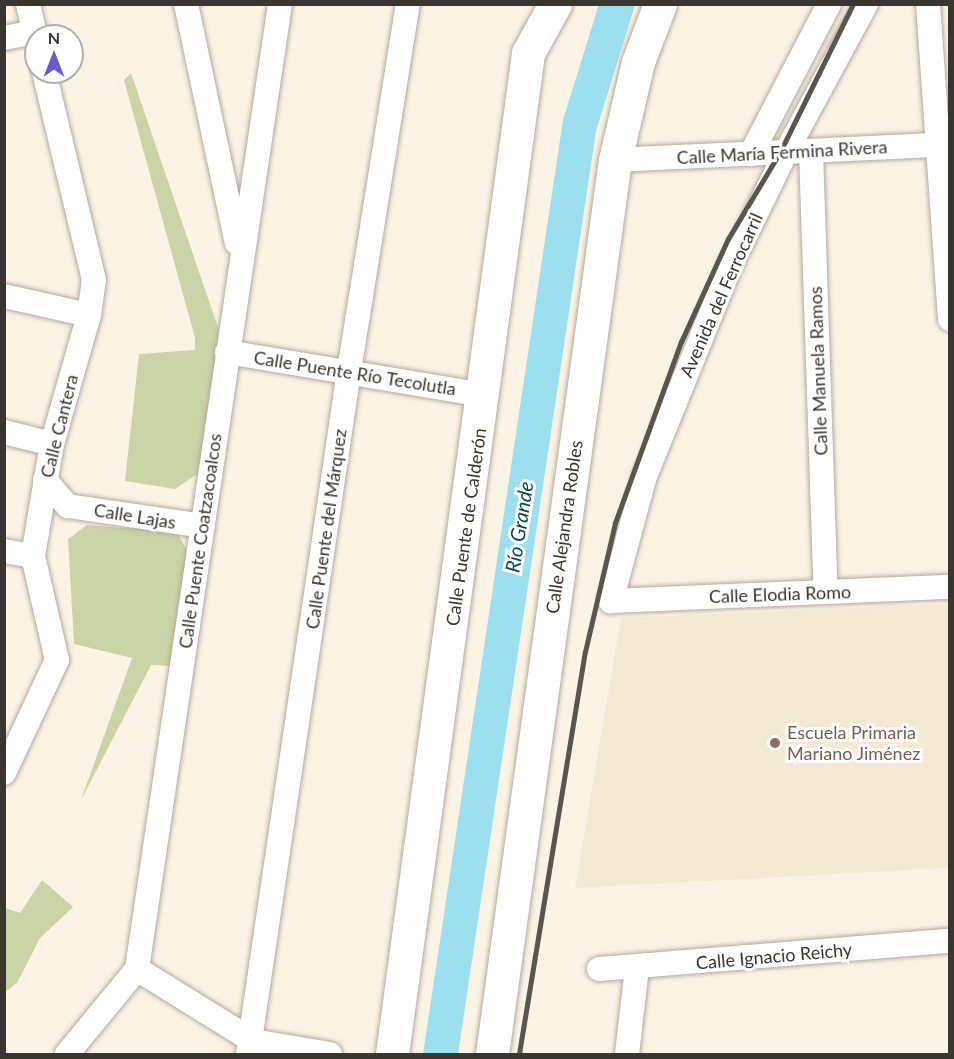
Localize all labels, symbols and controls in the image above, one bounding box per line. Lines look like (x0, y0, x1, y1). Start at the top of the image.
north arrow (24, 24, 84, 84)
text: N (48, 28, 60, 47)
street label: Calle María Fermina Rivera (676, 136, 888, 168)
street label: Avenida del Ferrocarril (675, 210, 767, 380)
street label: Calle Manuela Ramos (804, 286, 832, 456)
street label: Calle Puente Río Tecolutla (252, 346, 458, 400)
street label: Calle Cantera (36, 372, 82, 480)
street label: Calle Puente del Márquez (301, 427, 351, 631)
street label: Calle Puente de Calderón (441, 427, 491, 627)
street label: Calle Puente Coatzacoalcos (174, 432, 226, 650)
street label: Calle Alejandra Robles (541, 439, 587, 615)
water label: Río Grande (500, 480, 538, 574)
street label: Calle Lajas (92, 499, 178, 533)
street label: Calle Elodia Romo (709, 581, 851, 607)
place label: Escuela Primaria Mariano Jiménez (787, 722, 921, 764)
marker: Escuela Primaria Mariano Jiménez (768, 736, 782, 750)
street label: Calle Ignacio Reichy (695, 938, 853, 974)

